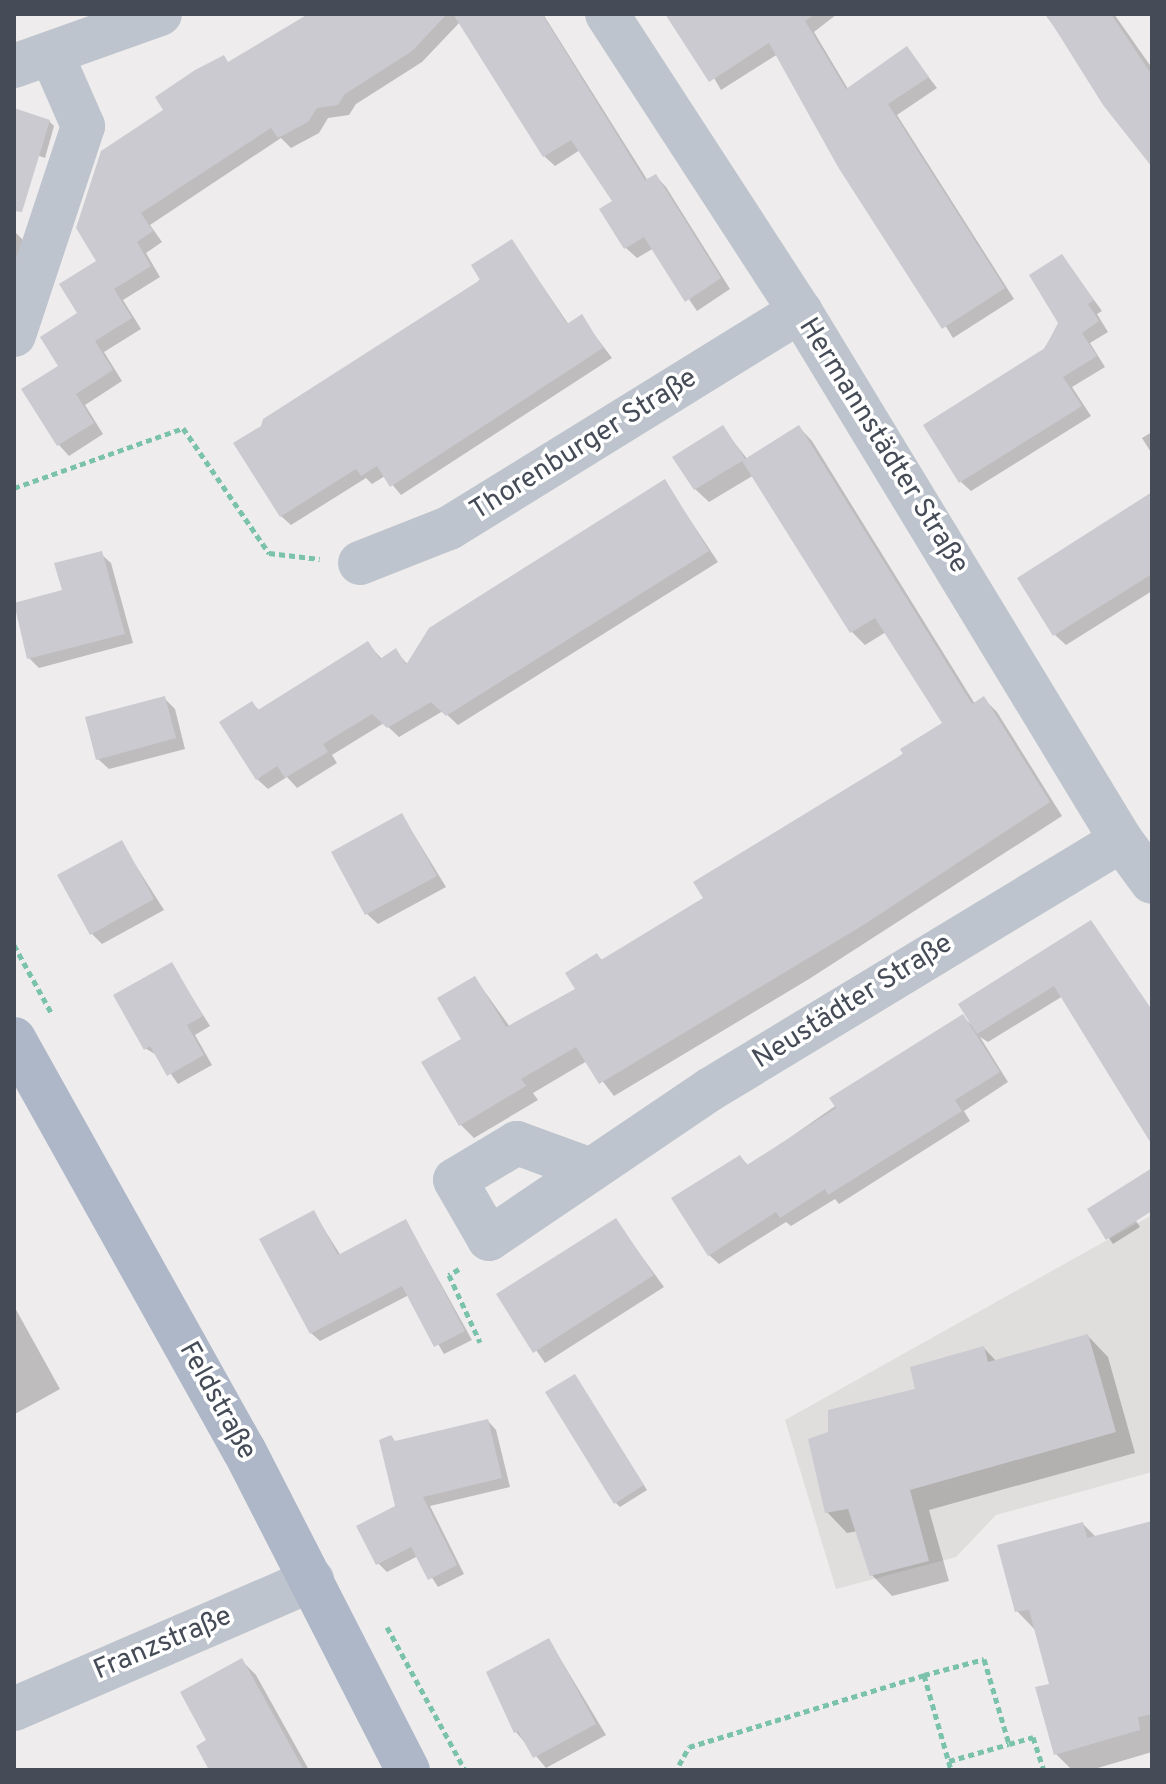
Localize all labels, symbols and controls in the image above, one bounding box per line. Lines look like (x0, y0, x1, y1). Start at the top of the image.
street label: Hermannstädter Straße (791, 312, 975, 580)
street label: Thorenburger Straße (464, 362, 704, 528)
street label: Neustädter Straße (747, 927, 959, 1077)
street label: Feldstraße (171, 1336, 263, 1466)
street label: Franzstraße (89, 1600, 237, 1688)

